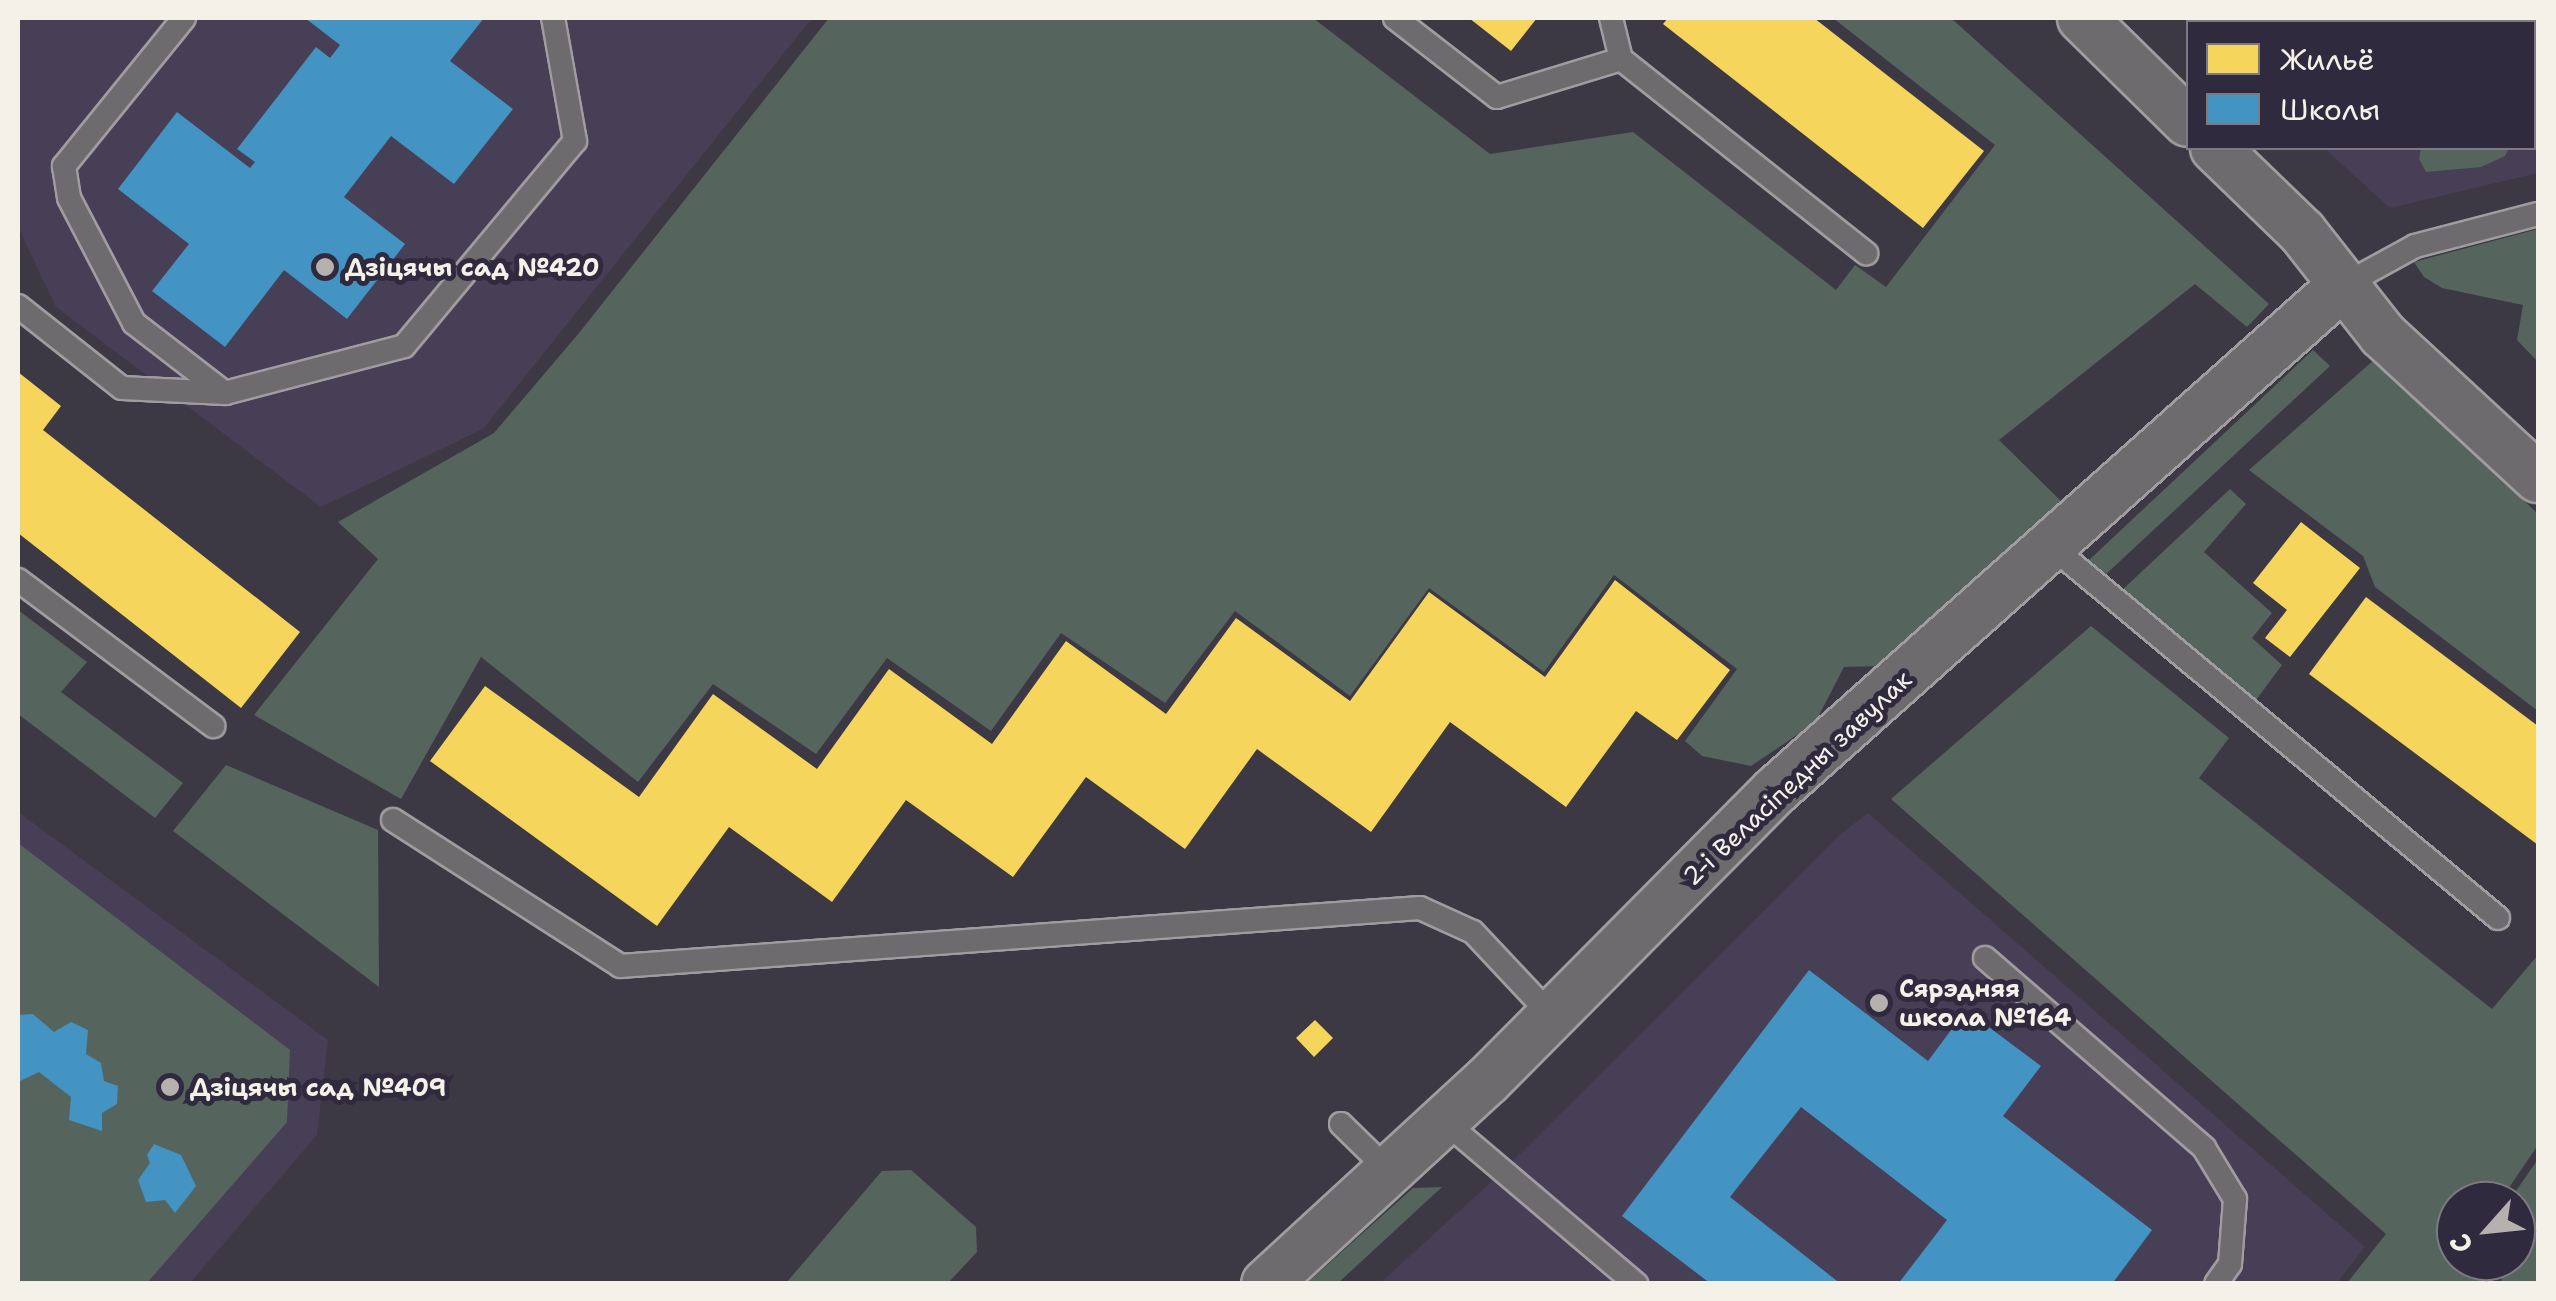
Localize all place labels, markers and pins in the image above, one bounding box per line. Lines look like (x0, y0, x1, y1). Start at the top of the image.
place label: Дзіцячы сад №420 (345, 252, 600, 282)
marker: Дзіцячы сад №420 (314, 256, 336, 278)
place label: Сярэдняя школа №164 (1899, 974, 2072, 1033)
marker: Сярэдняя школа №164 (1868, 992, 1890, 1014)
place label: Дзіцячы сад №409 (190, 1072, 446, 1102)
marker: Дзіцячы сад №409 (159, 1076, 181, 1098)

